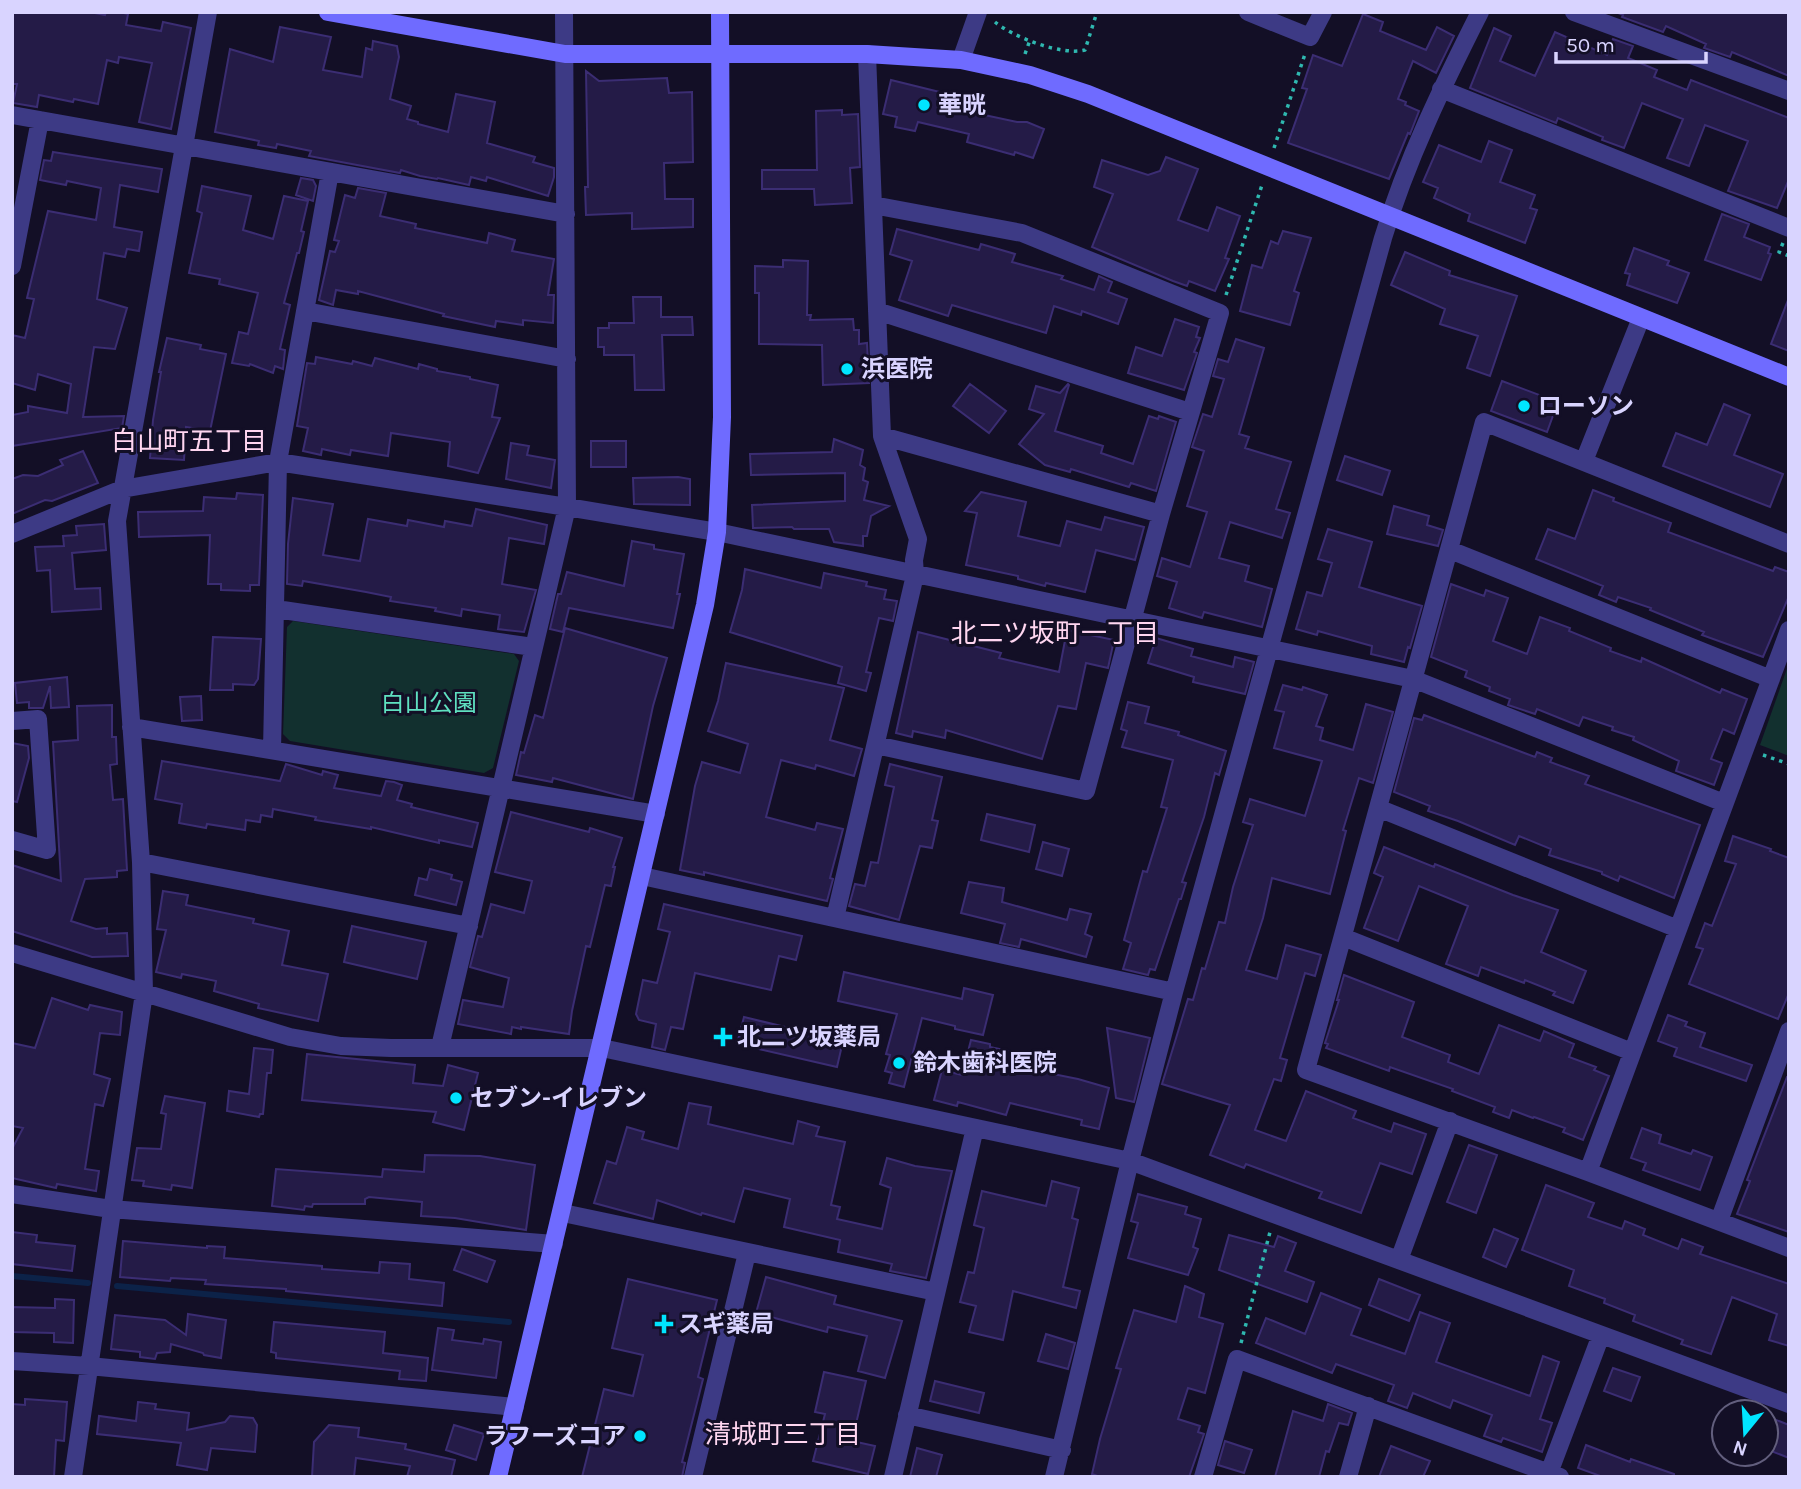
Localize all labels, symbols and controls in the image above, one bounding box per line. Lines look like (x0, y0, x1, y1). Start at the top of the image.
scale bar (1556, 21, 1706, 65)
text: 50 m (1566, 33, 1615, 57)
place label: 華晄 (938, 91, 986, 119)
marker: 華晄 (916, 97, 932, 113)
place label: 浜医院 (861, 355, 933, 383)
marker: 浜医院 (839, 361, 855, 377)
place label: ローソン (1538, 392, 1634, 420)
marker: ローソン (1516, 398, 1532, 414)
district label: 白山町五丁目 (111, 426, 267, 457)
district label: 北二ツ坂町一丁目 (951, 618, 1159, 649)
park label: 白山公園 (381, 689, 477, 717)
place label: 北二ツ坂薬局 (737, 1023, 881, 1051)
marker: 北二ツ坂薬局 (715, 1029, 731, 1045)
place label: 鈴木歯科医院 (913, 1049, 1057, 1077)
marker: 鈴木歯科医院 (891, 1055, 907, 1071)
place label: セブン-イレブン (470, 1084, 647, 1112)
marker: セブン-イレブン (448, 1090, 464, 1106)
place label: スギ薬局 (678, 1310, 774, 1338)
marker: スギ薬局 (656, 1316, 672, 1332)
north arrow (1710, 1398, 1780, 1468)
district label: 清城町三丁目 (705, 1419, 861, 1450)
place label: ラフーズコア (483, 1422, 626, 1450)
marker: ラフーズコア (632, 1428, 648, 1444)
text: N (1730, 1436, 1750, 1461)

